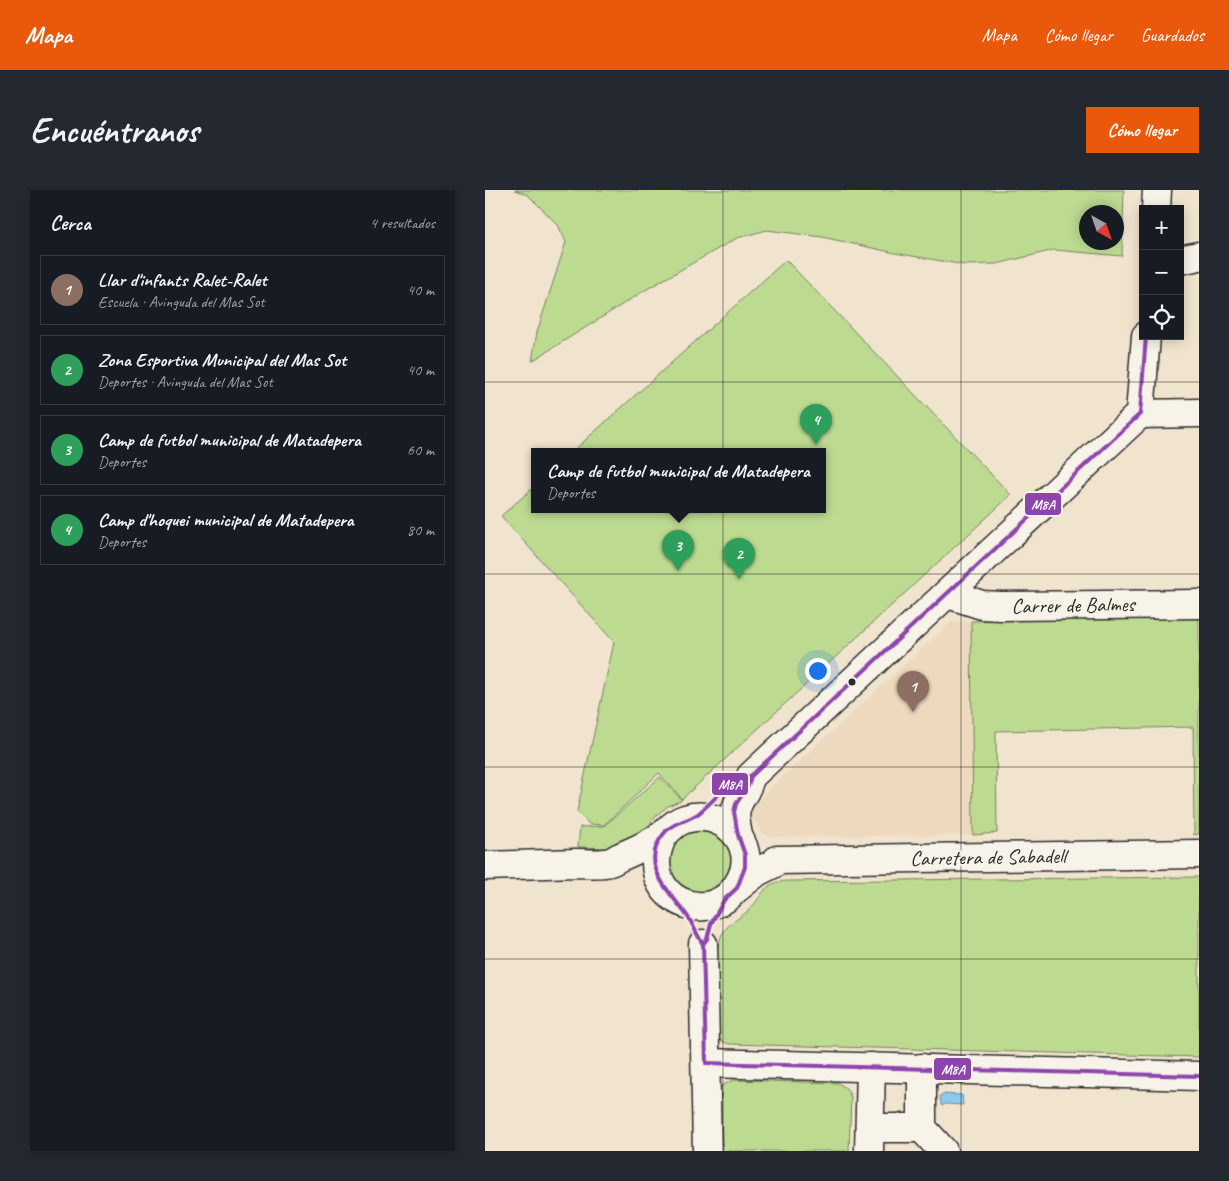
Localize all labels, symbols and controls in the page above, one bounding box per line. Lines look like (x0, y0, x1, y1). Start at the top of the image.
text: Mapa (25, 20, 72, 50)
text: Mapa (982, 24, 1017, 46)
text: Cómo llegar (1045, 24, 1113, 46)
text: Guardados (1141, 24, 1204, 46)
button: Cómo llegar (1086, 107, 1199, 153)
text: Encuéntranos (30, 108, 199, 153)
north arrow (1079, 205, 1124, 250)
map controls (1139, 205, 1184, 340)
button: + (1139, 205, 1184, 250)
text: Cerca (50, 210, 91, 236)
text: 4 resultados (370, 213, 435, 233)
button: − (1139, 250, 1184, 295)
text: Llar d'infants Ralet-Ralet (98, 268, 267, 292)
text: 1 (63, 280, 71, 300)
text: 40 m (407, 280, 434, 300)
text: Escuela · Avinguda del Mas Sot (98, 292, 265, 312)
button: locate (1139, 295, 1184, 340)
text: Zona Esportiva Municipal del Mas Sot (98, 348, 346, 372)
text: 2 (63, 360, 71, 380)
text: 40 m (407, 360, 434, 380)
text: Deportes · Avinguda del Mas Sot (98, 372, 273, 392)
pin: 4 (800, 404, 832, 445)
text: Camp de futbol municipal de Matadepera (98, 428, 361, 452)
text: 3 (63, 440, 71, 460)
text: 60 m (407, 440, 434, 460)
popup (531, 448, 826, 513)
text: Deportes (98, 452, 146, 472)
text: Camp de futbol municipal de Matadepera (547, 459, 810, 483)
text: Deportes (547, 483, 595, 503)
line badge: M8A (1024, 492, 1062, 516)
text: M8A (1031, 496, 1056, 513)
text: Camp d'hoquei municipal de Matadepera (98, 508, 354, 532)
text: 4 (63, 520, 71, 540)
text: 80 m (407, 520, 434, 540)
pin: 3 (662, 530, 694, 571)
text: Deportes (98, 532, 146, 552)
pin: 2 (723, 538, 755, 579)
street label: Carrer de Balmes (1011, 591, 1137, 619)
your location (805, 658, 831, 684)
pin: 1 (897, 671, 929, 712)
unlabelled marker (847, 677, 857, 687)
line badge: M8A (711, 772, 749, 796)
text: M8A (718, 776, 743, 793)
street label: Carretera de Sabadell (910, 843, 1070, 871)
line badge: M8A (933, 1057, 972, 1081)
text: M8A (941, 1061, 966, 1078)

